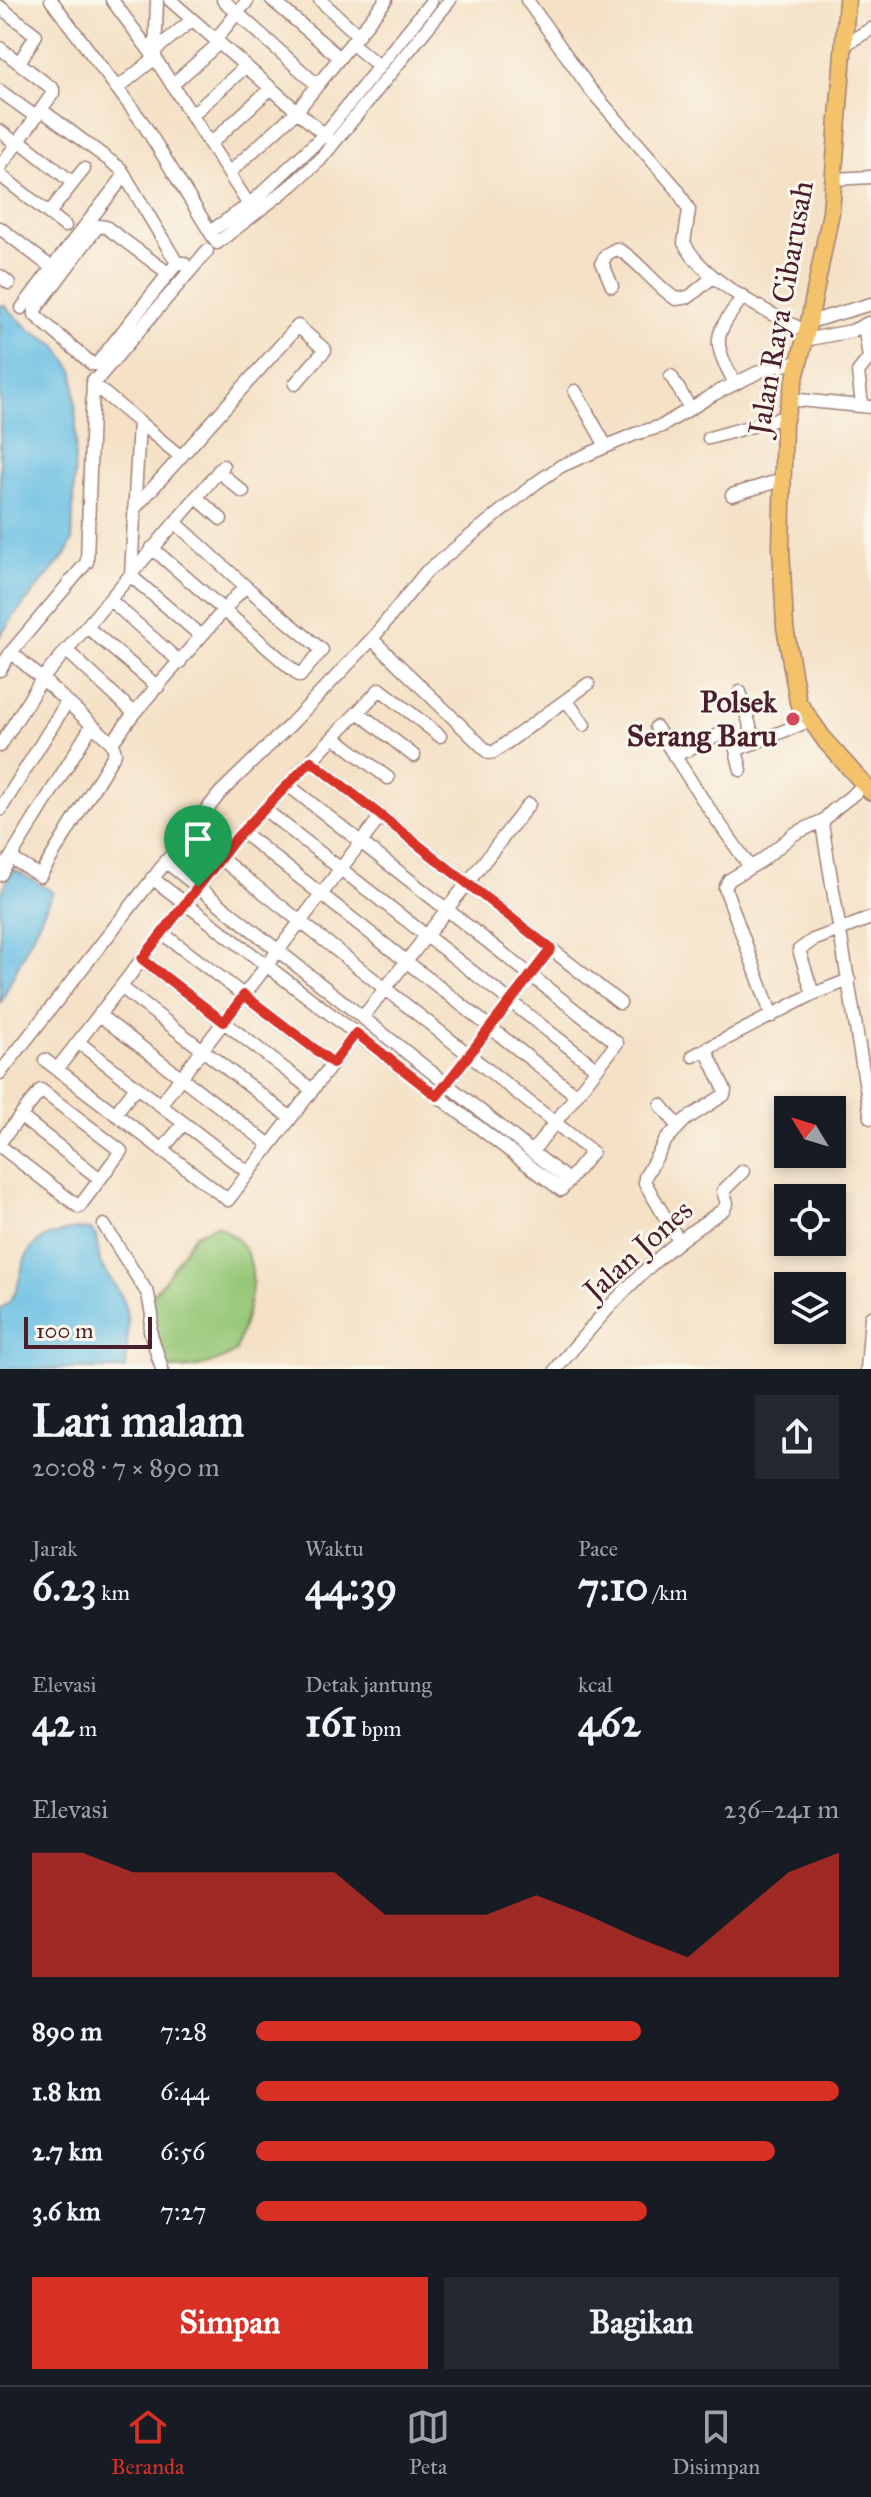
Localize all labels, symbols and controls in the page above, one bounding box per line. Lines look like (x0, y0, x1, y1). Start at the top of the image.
street label: Jalan Raya Cibarusah (740, 178, 821, 441)
place label: Polsek Serang Baru (627, 684, 778, 754)
marker: Polsek Serang Baru (784, 710, 802, 728)
pin (164, 805, 232, 887)
icon: arrive (176, 817, 220, 861)
north arrow (774, 1096, 846, 1168)
map controls (774, 1096, 846, 1344)
button: locate (774, 1184, 846, 1256)
street label: Jalan Jones (574, 1192, 700, 1310)
button: layers (774, 1272, 846, 1344)
scale bar (24, 1313, 152, 1349)
text: 100 m (36, 1317, 93, 1344)
text: Lari malam (32, 1394, 244, 1448)
button: share (755, 1395, 839, 1479)
text: 20:08 · 7 × 890 m (32, 1451, 220, 1483)
text: Jarak (32, 1535, 77, 1562)
text: Waktu (305, 1535, 364, 1562)
text: Pace (578, 1535, 618, 1562)
text: 6.23 (32, 1562, 97, 1611)
text: 44:39 (305, 1562, 397, 1611)
text: 7:10 (578, 1562, 648, 1611)
text: km (97, 1579, 130, 1606)
text: /km (648, 1579, 688, 1606)
text: Elevasi (32, 1671, 97, 1698)
text: Detak jantung (305, 1671, 432, 1698)
text: kcal (578, 1671, 613, 1698)
text: 42 (32, 1698, 74, 1747)
text: 161 (305, 1698, 357, 1747)
text: 462 (578, 1698, 641, 1747)
text: m (74, 1715, 97, 1742)
text: bpm (357, 1715, 402, 1742)
text: Elevasi (32, 1793, 108, 1825)
text: 236–241 m (724, 1793, 839, 1825)
text: 890 m (32, 2015, 102, 2047)
text: 7:28 (160, 2015, 207, 2047)
text: 1.8 km (32, 2075, 101, 2107)
text: 6:44 (160, 2075, 209, 2107)
text: 2.7 km (32, 2135, 103, 2167)
text: 6:56 (160, 2135, 205, 2167)
text: 3.6 km (32, 2195, 101, 2227)
text: 7:27 (160, 2195, 206, 2227)
button: Simpan (32, 2277, 428, 2369)
button: Bagikan (444, 2277, 839, 2369)
tab: Beranda (111, 2405, 184, 2480)
tab: Peta (406, 2405, 450, 2480)
tab: Disimpan (672, 2405, 760, 2480)

